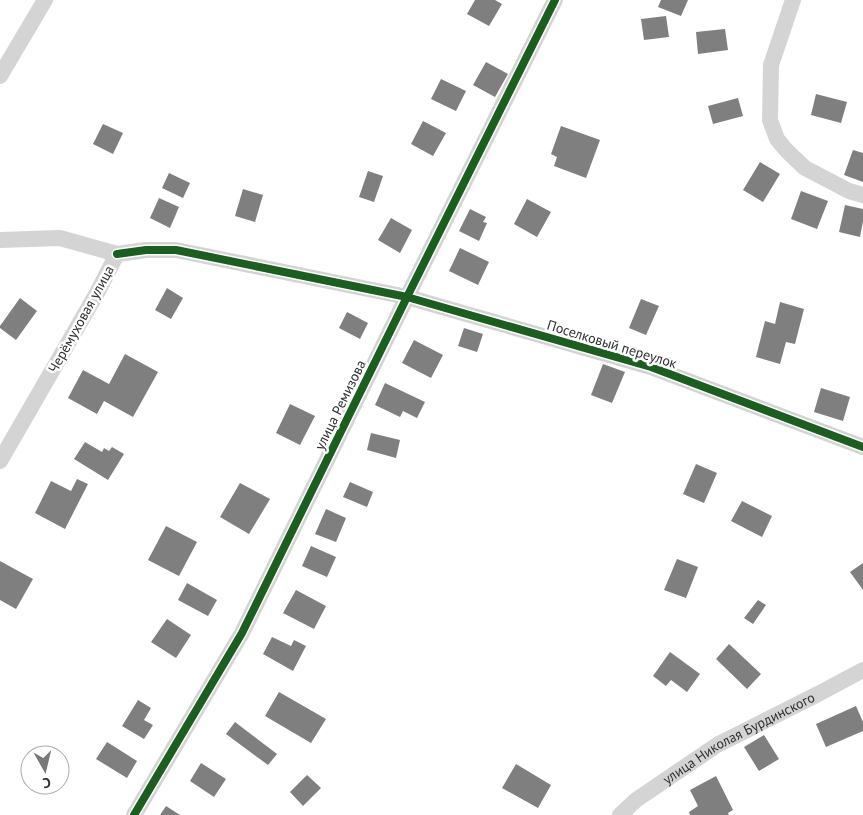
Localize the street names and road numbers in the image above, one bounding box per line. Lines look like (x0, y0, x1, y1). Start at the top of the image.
street label: Черёмуховая улица (44, 262, 118, 376)
street label: Поселковый переулок (545, 316, 679, 372)
street label: улица Ремизова (310, 357, 370, 453)
street label: улица Николая Бурдинского (659, 688, 818, 788)

